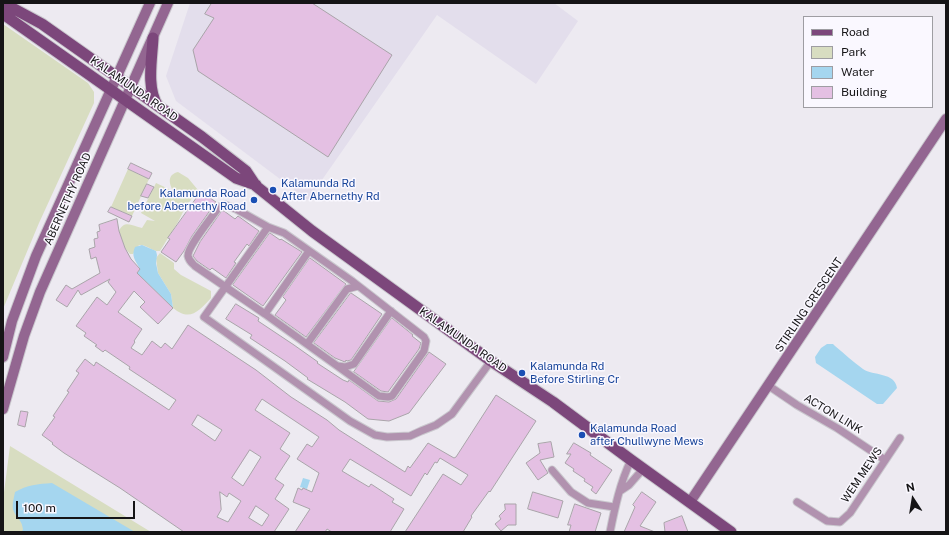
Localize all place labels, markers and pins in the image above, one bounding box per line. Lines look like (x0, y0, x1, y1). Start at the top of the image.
place label: Kalamunda Rd After Abernethy Rd (281, 177, 380, 203)
marker: Kalamunda Rd After Abernethy Rd (268, 185, 278, 195)
place label: Kalamunda Road before Abernethy Road (128, 187, 246, 213)
marker: Kalamunda Road before Abernethy Road (249, 195, 259, 205)
place label: Kalamunda Rd Before Stirling Cr (530, 360, 619, 386)
marker: Kalamunda Rd Before Stirling Cr (517, 368, 527, 378)
place label: Kalamunda Road after Chullwyne Mews (590, 422, 704, 448)
marker: Kalamunda Road after Chullwyne Mews (577, 430, 587, 440)

